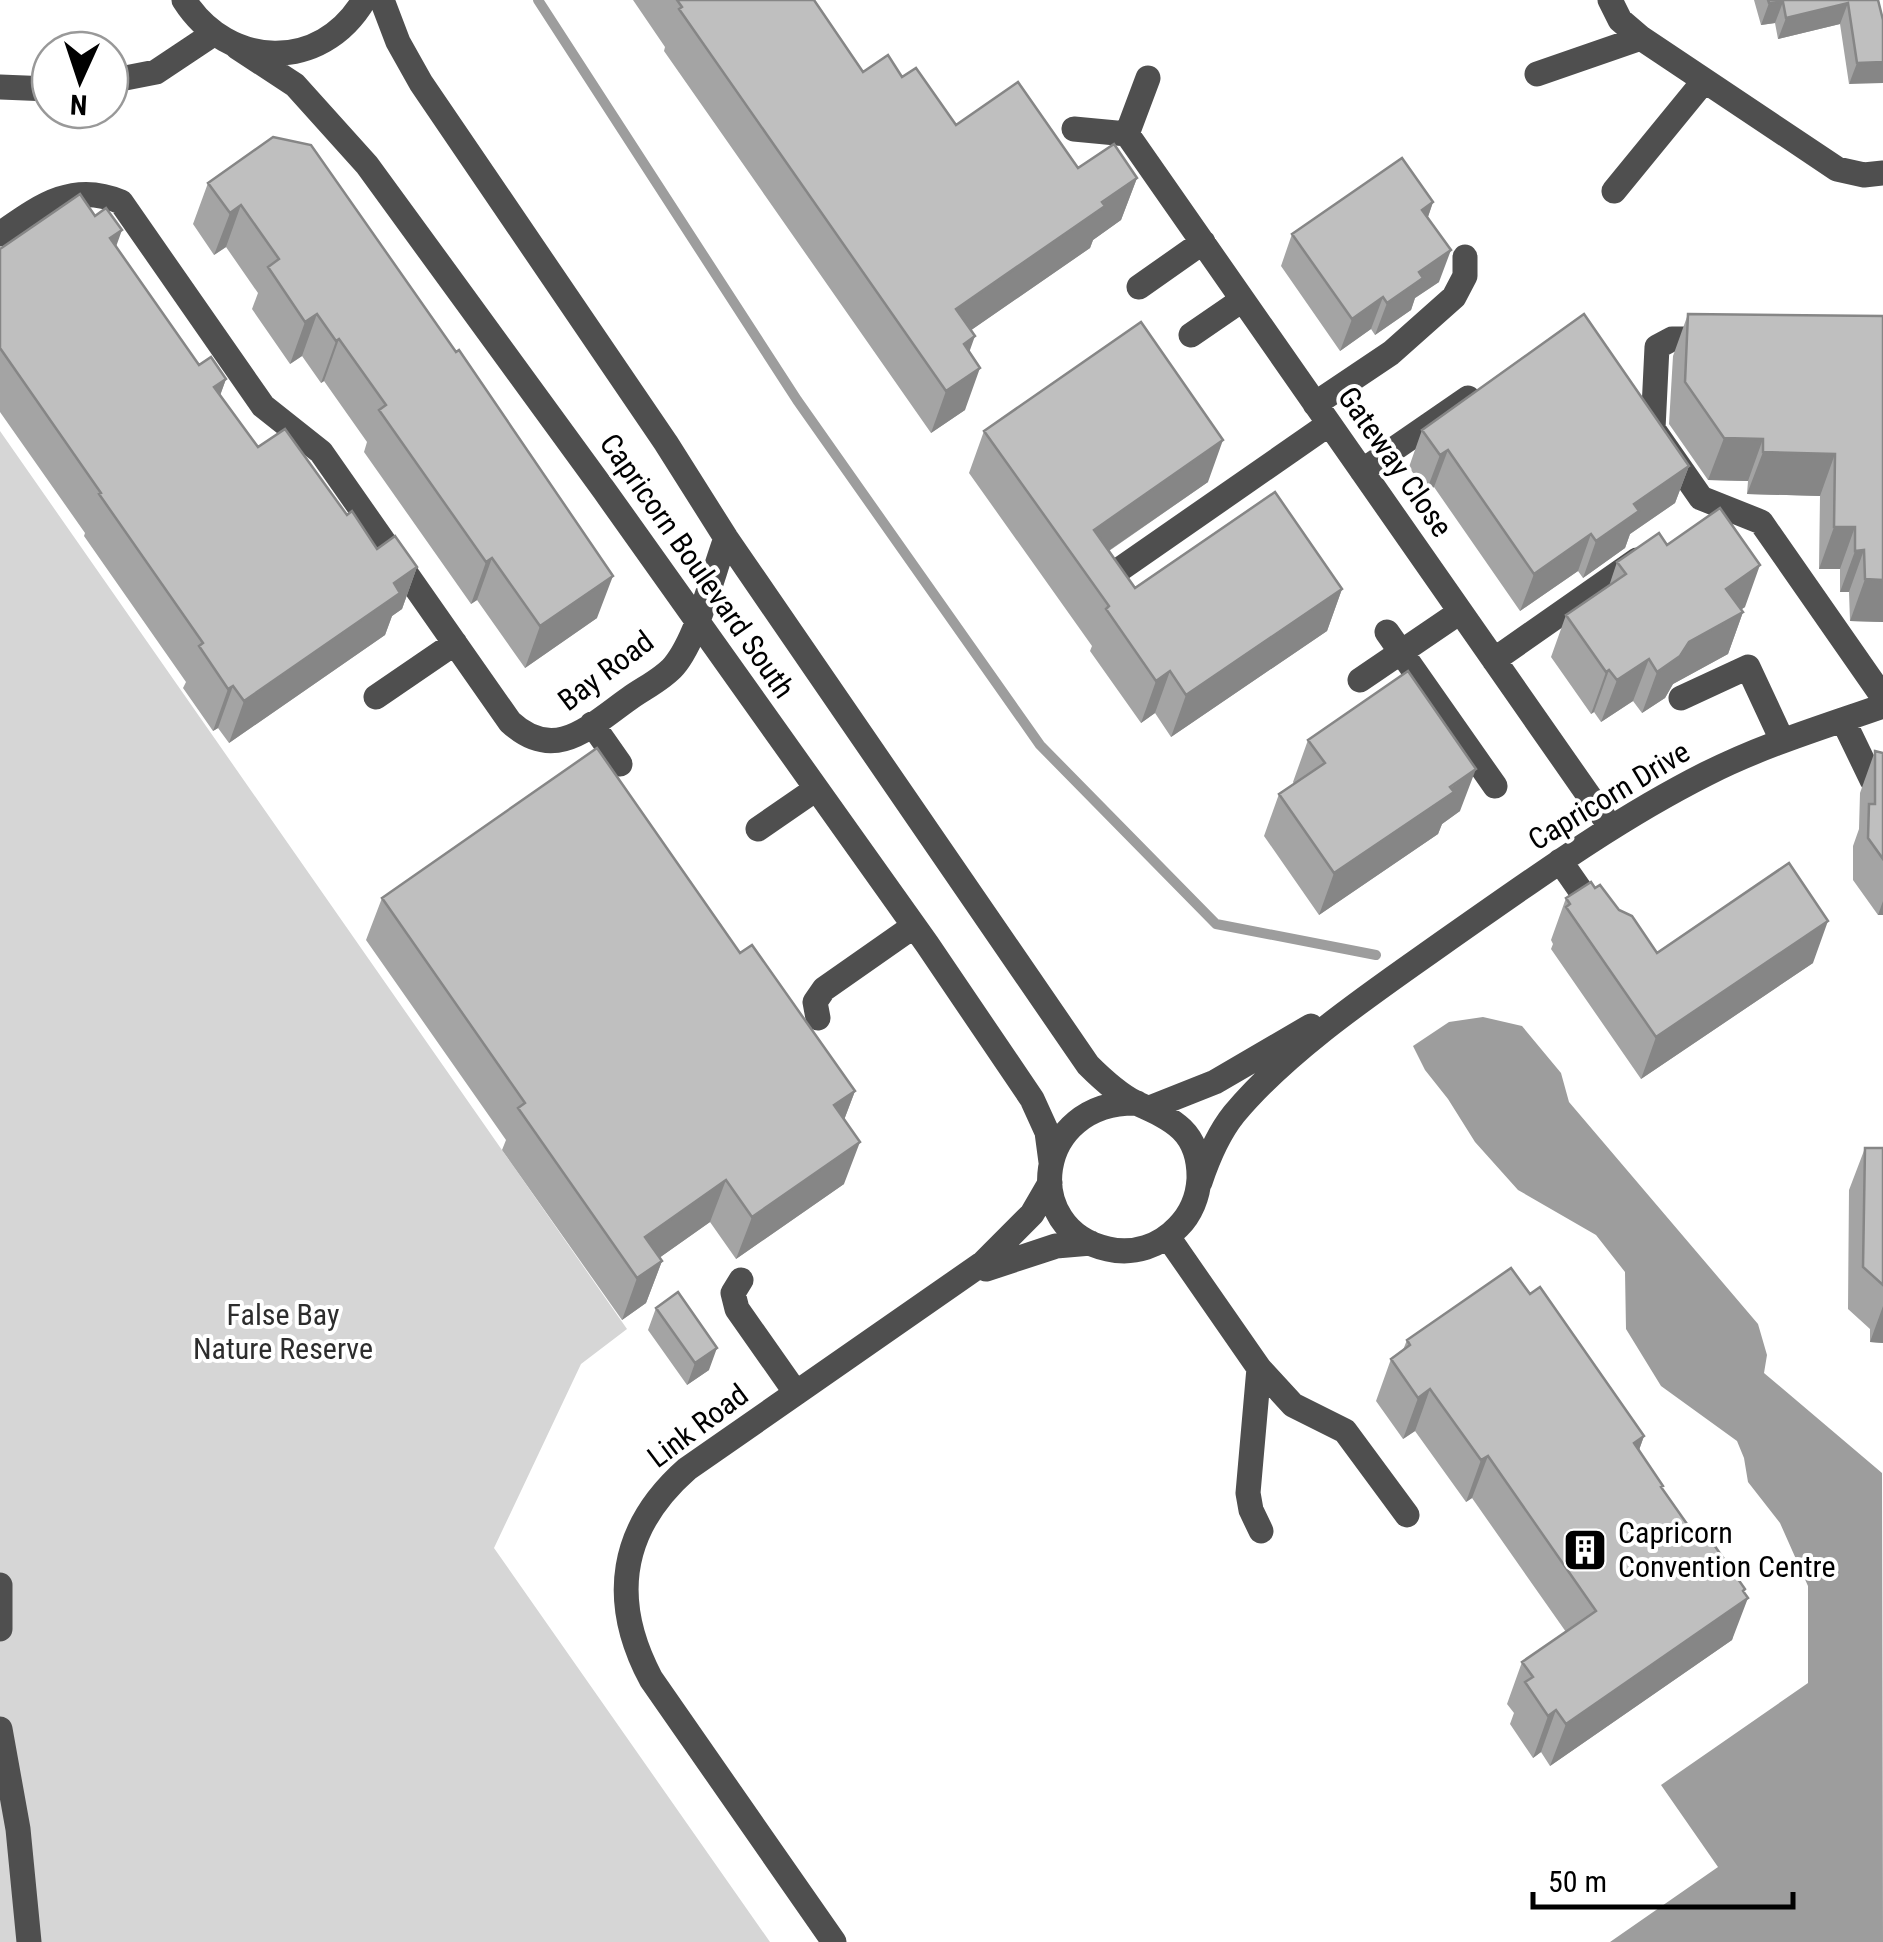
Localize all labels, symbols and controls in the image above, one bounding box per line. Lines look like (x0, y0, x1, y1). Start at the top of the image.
north arrow (30, 30, 130, 130)
text: N (69, 88, 88, 121)
street label: Gateway Close (1331, 380, 1460, 543)
street label: Capricorn Boulevard South (593, 427, 802, 705)
street label: Bay Road (551, 623, 660, 718)
street label: Capricorn Drive (1522, 734, 1696, 857)
park label: False Bay Nature Reserve (193, 1297, 373, 1366)
street label: Link Road (641, 1377, 755, 1475)
place label: Capricorn Convention Centre (1618, 1515, 1835, 1584)
building icon: Capricorn Convention Centre (1562, 1527, 1608, 1573)
scale bar (1533, 1847, 1793, 1909)
text: 50 m (1548, 1864, 1607, 1899)

